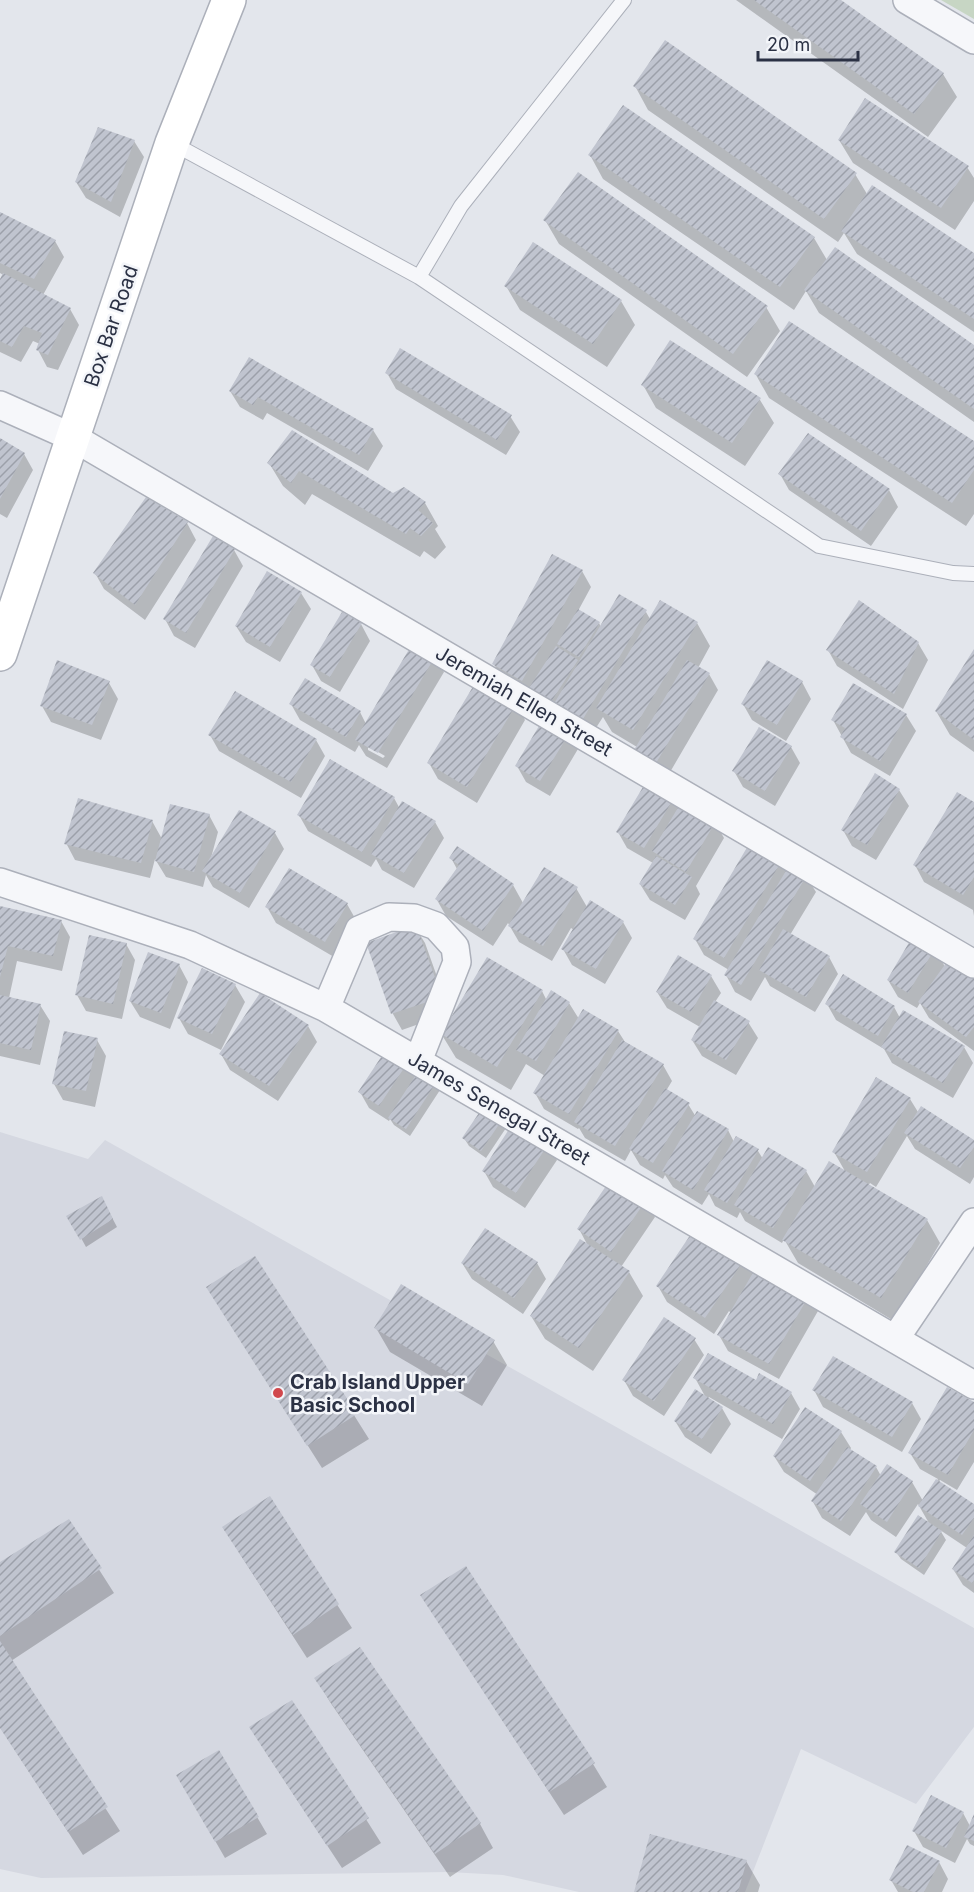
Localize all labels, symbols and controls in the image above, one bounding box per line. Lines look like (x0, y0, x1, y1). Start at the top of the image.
scale bar (758, 24, 858, 62)
text: 20 m (767, 34, 810, 55)
street label: Box Bar Road (79, 262, 143, 390)
street label: Jeremiah Ellen Street (431, 641, 617, 762)
street label: James Senegal Street (404, 1046, 595, 1170)
place label: Crab Island Upper Basic School (290, 1370, 465, 1417)
marker: Crab Island Upper Basic School (271, 1386, 285, 1400)

